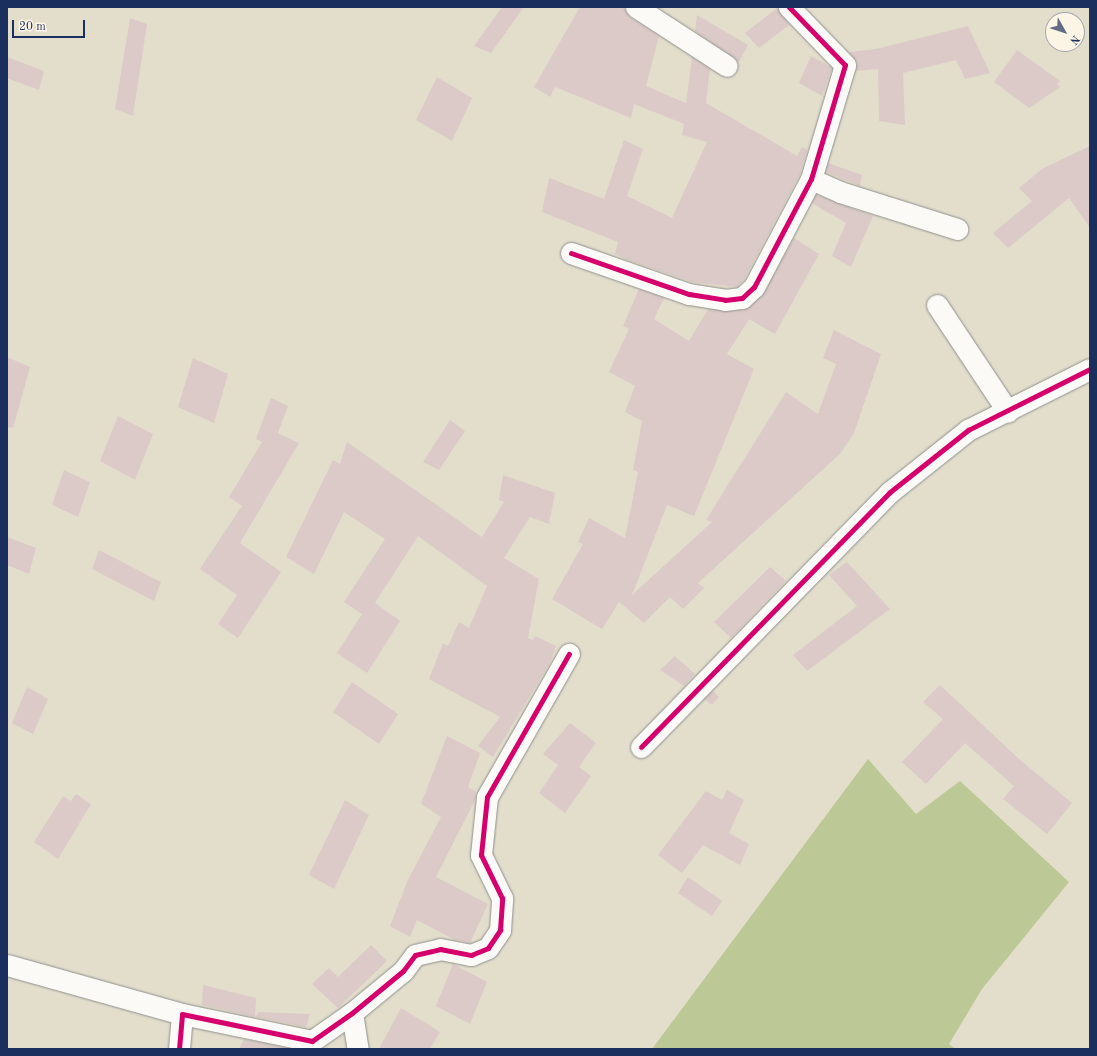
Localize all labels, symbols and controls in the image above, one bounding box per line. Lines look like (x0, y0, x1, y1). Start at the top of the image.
scale bar (14, 12, 87, 38)
north arrow (1045, 12, 1085, 52)
text: 20 m (19, 21, 46, 33)
text: N (1067, 33, 1081, 46)

